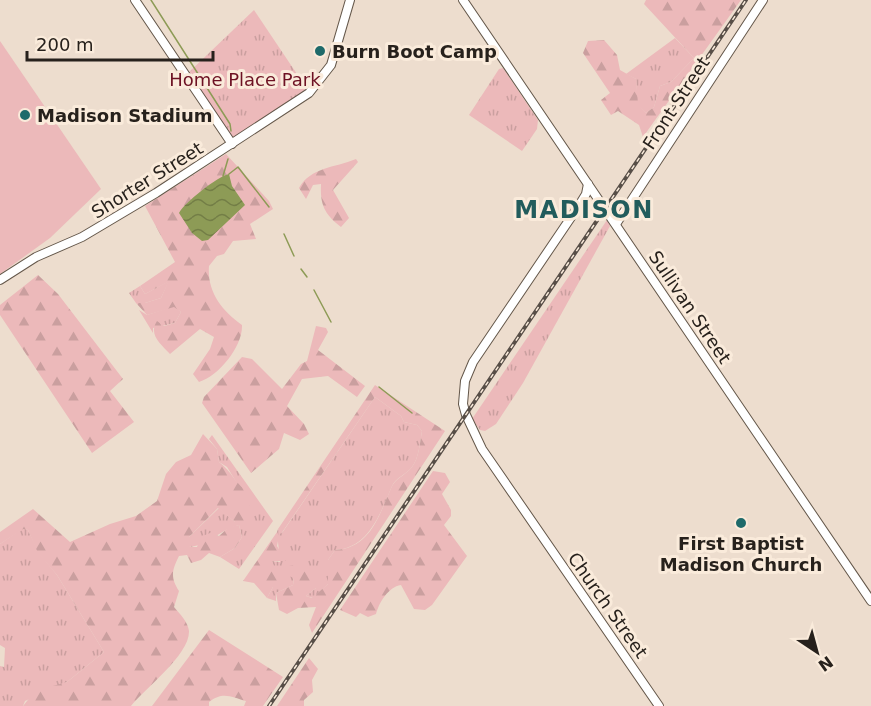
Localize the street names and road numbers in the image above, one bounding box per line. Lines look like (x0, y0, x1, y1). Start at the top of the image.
street label: Front Street (638, 53, 714, 153)
street label: Shorter Street (87, 137, 207, 223)
street label: Sullivan Street (645, 247, 735, 367)
street label: Church Street (564, 548, 652, 662)

